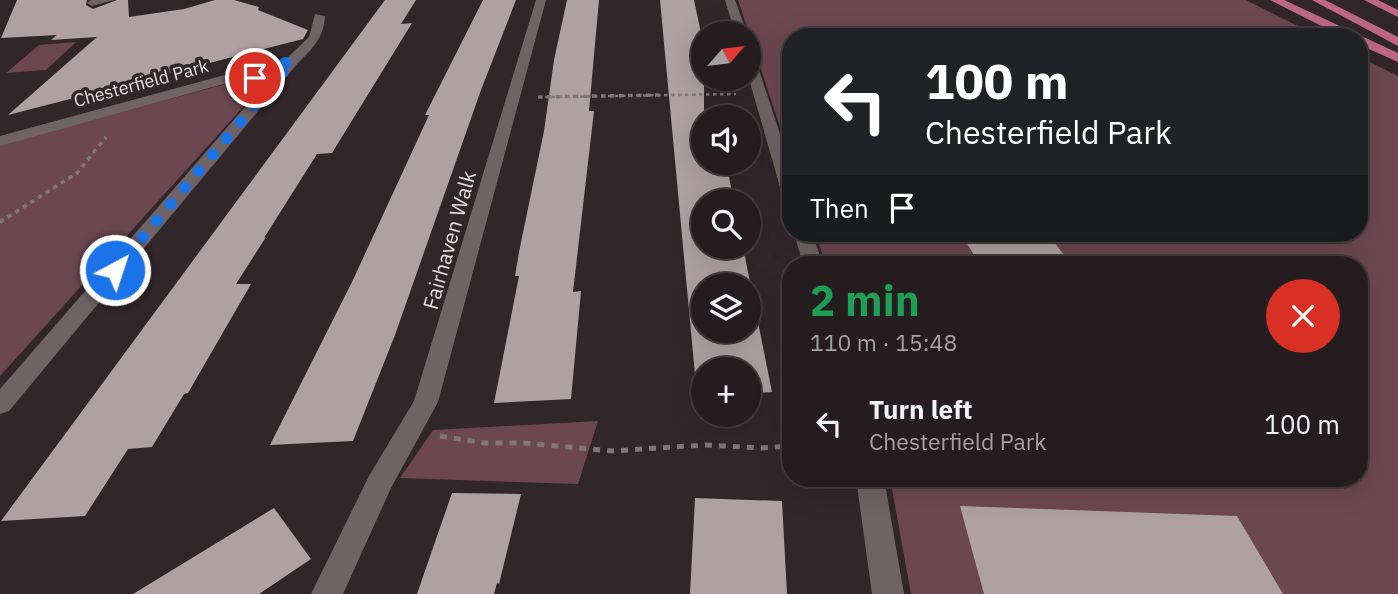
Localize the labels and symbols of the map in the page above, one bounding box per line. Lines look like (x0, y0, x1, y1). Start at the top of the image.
north arrow (691, 21, 761, 91)
pin (225, 48, 285, 108)
street label: Chesterfield Park (71, 54, 212, 112)
street label: Fairhaven Walk (416, 167, 482, 313)
position arrow (78, 233, 152, 307)

